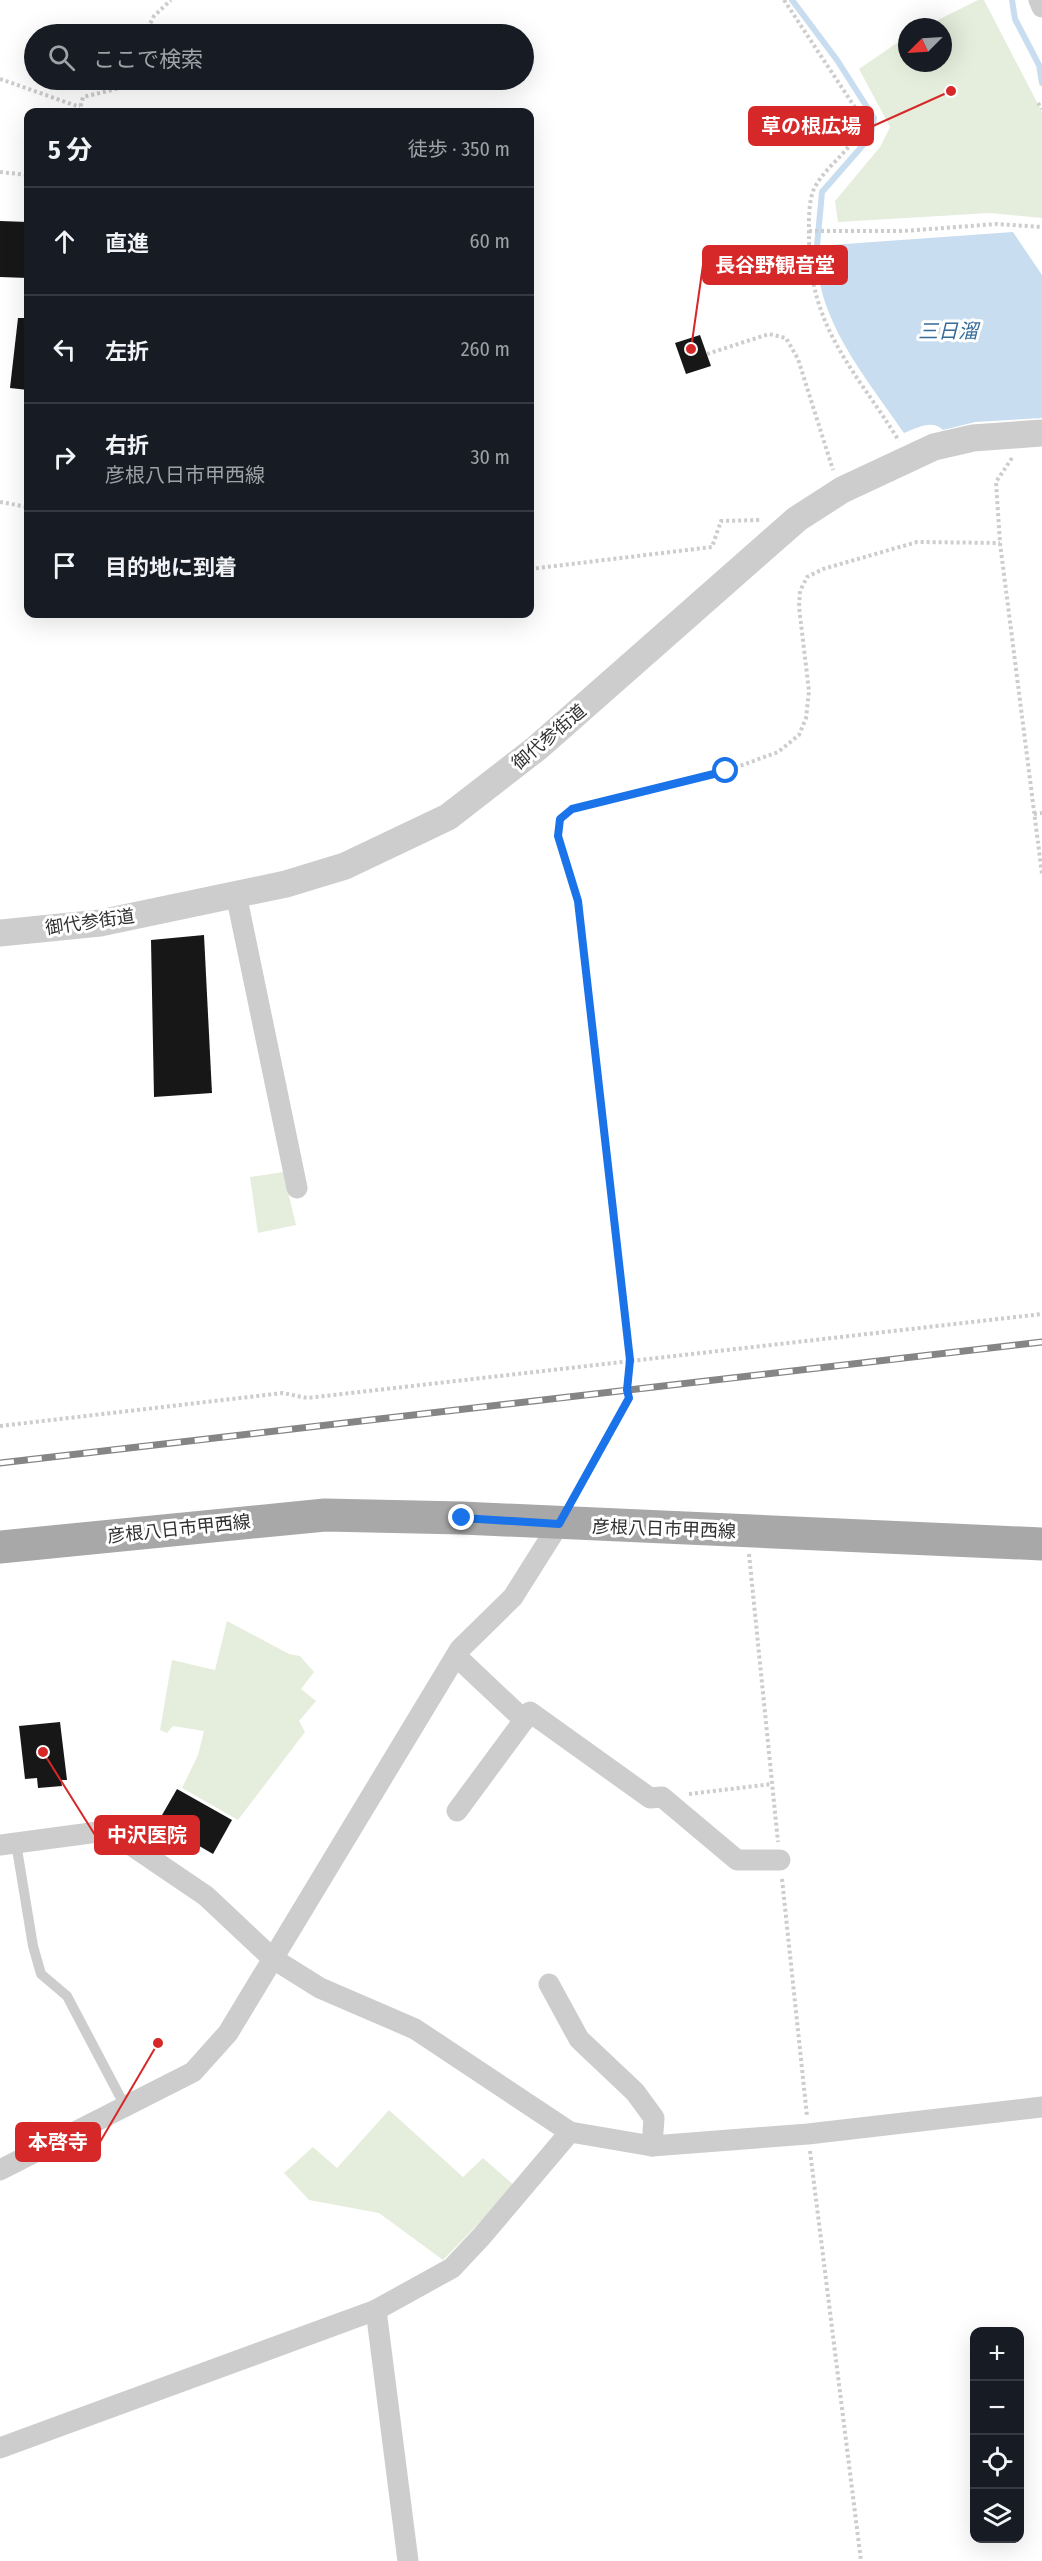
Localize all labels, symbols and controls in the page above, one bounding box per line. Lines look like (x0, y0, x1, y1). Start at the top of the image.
north arrow (898, 18, 952, 72)
search box (24, 24, 534, 90)
icon: search (45, 41, 78, 74)
text: ここで検索 (93, 46, 203, 73)
callout: 草の根広場 (749, 107, 873, 145)
text: 草の根広場 (761, 114, 861, 138)
text: 5 分 (48, 135, 92, 166)
text: 徒歩 · 350 m (408, 137, 510, 161)
icon: ahead (48, 225, 81, 258)
text: 60 m (470, 229, 510, 253)
text: 直進 (105, 230, 149, 257)
callout: 長谷野観音堂 (703, 246, 847, 284)
text: 長谷野観音堂 (715, 253, 835, 277)
water label: 三日溜 (918, 319, 981, 343)
icon: left (48, 333, 81, 366)
text: 260 m (461, 337, 510, 361)
text: 左折 (105, 338, 149, 365)
text: 右折 (105, 432, 149, 459)
icon: right (48, 441, 81, 474)
text: 30 m (470, 445, 510, 469)
text: 彦根八日市甲西線 (105, 463, 265, 487)
icon: arrive (48, 549, 81, 582)
text: 目的地に到着 (105, 554, 237, 581)
street label: 御代参街道 (507, 700, 591, 774)
route start (712, 757, 738, 783)
street label: 御代参街道 (44, 905, 136, 939)
route end (448, 1504, 474, 1530)
street label: 彦根八日市甲西線 (106, 1511, 252, 1547)
street label: 彦根八日市甲西線 (592, 1515, 736, 1543)
callout: 中沢医院 (95, 1816, 199, 1854)
text: 中沢医院 (107, 1823, 187, 1847)
callout: 本啓寺 (16, 2123, 100, 2161)
text: 本啓寺 (28, 2130, 88, 2154)
map controls (970, 2327, 1024, 2543)
button: + (970, 2327, 1024, 2381)
button: − (970, 2381, 1024, 2435)
button: locate (970, 2435, 1024, 2489)
button: layers (970, 2489, 1024, 2543)

